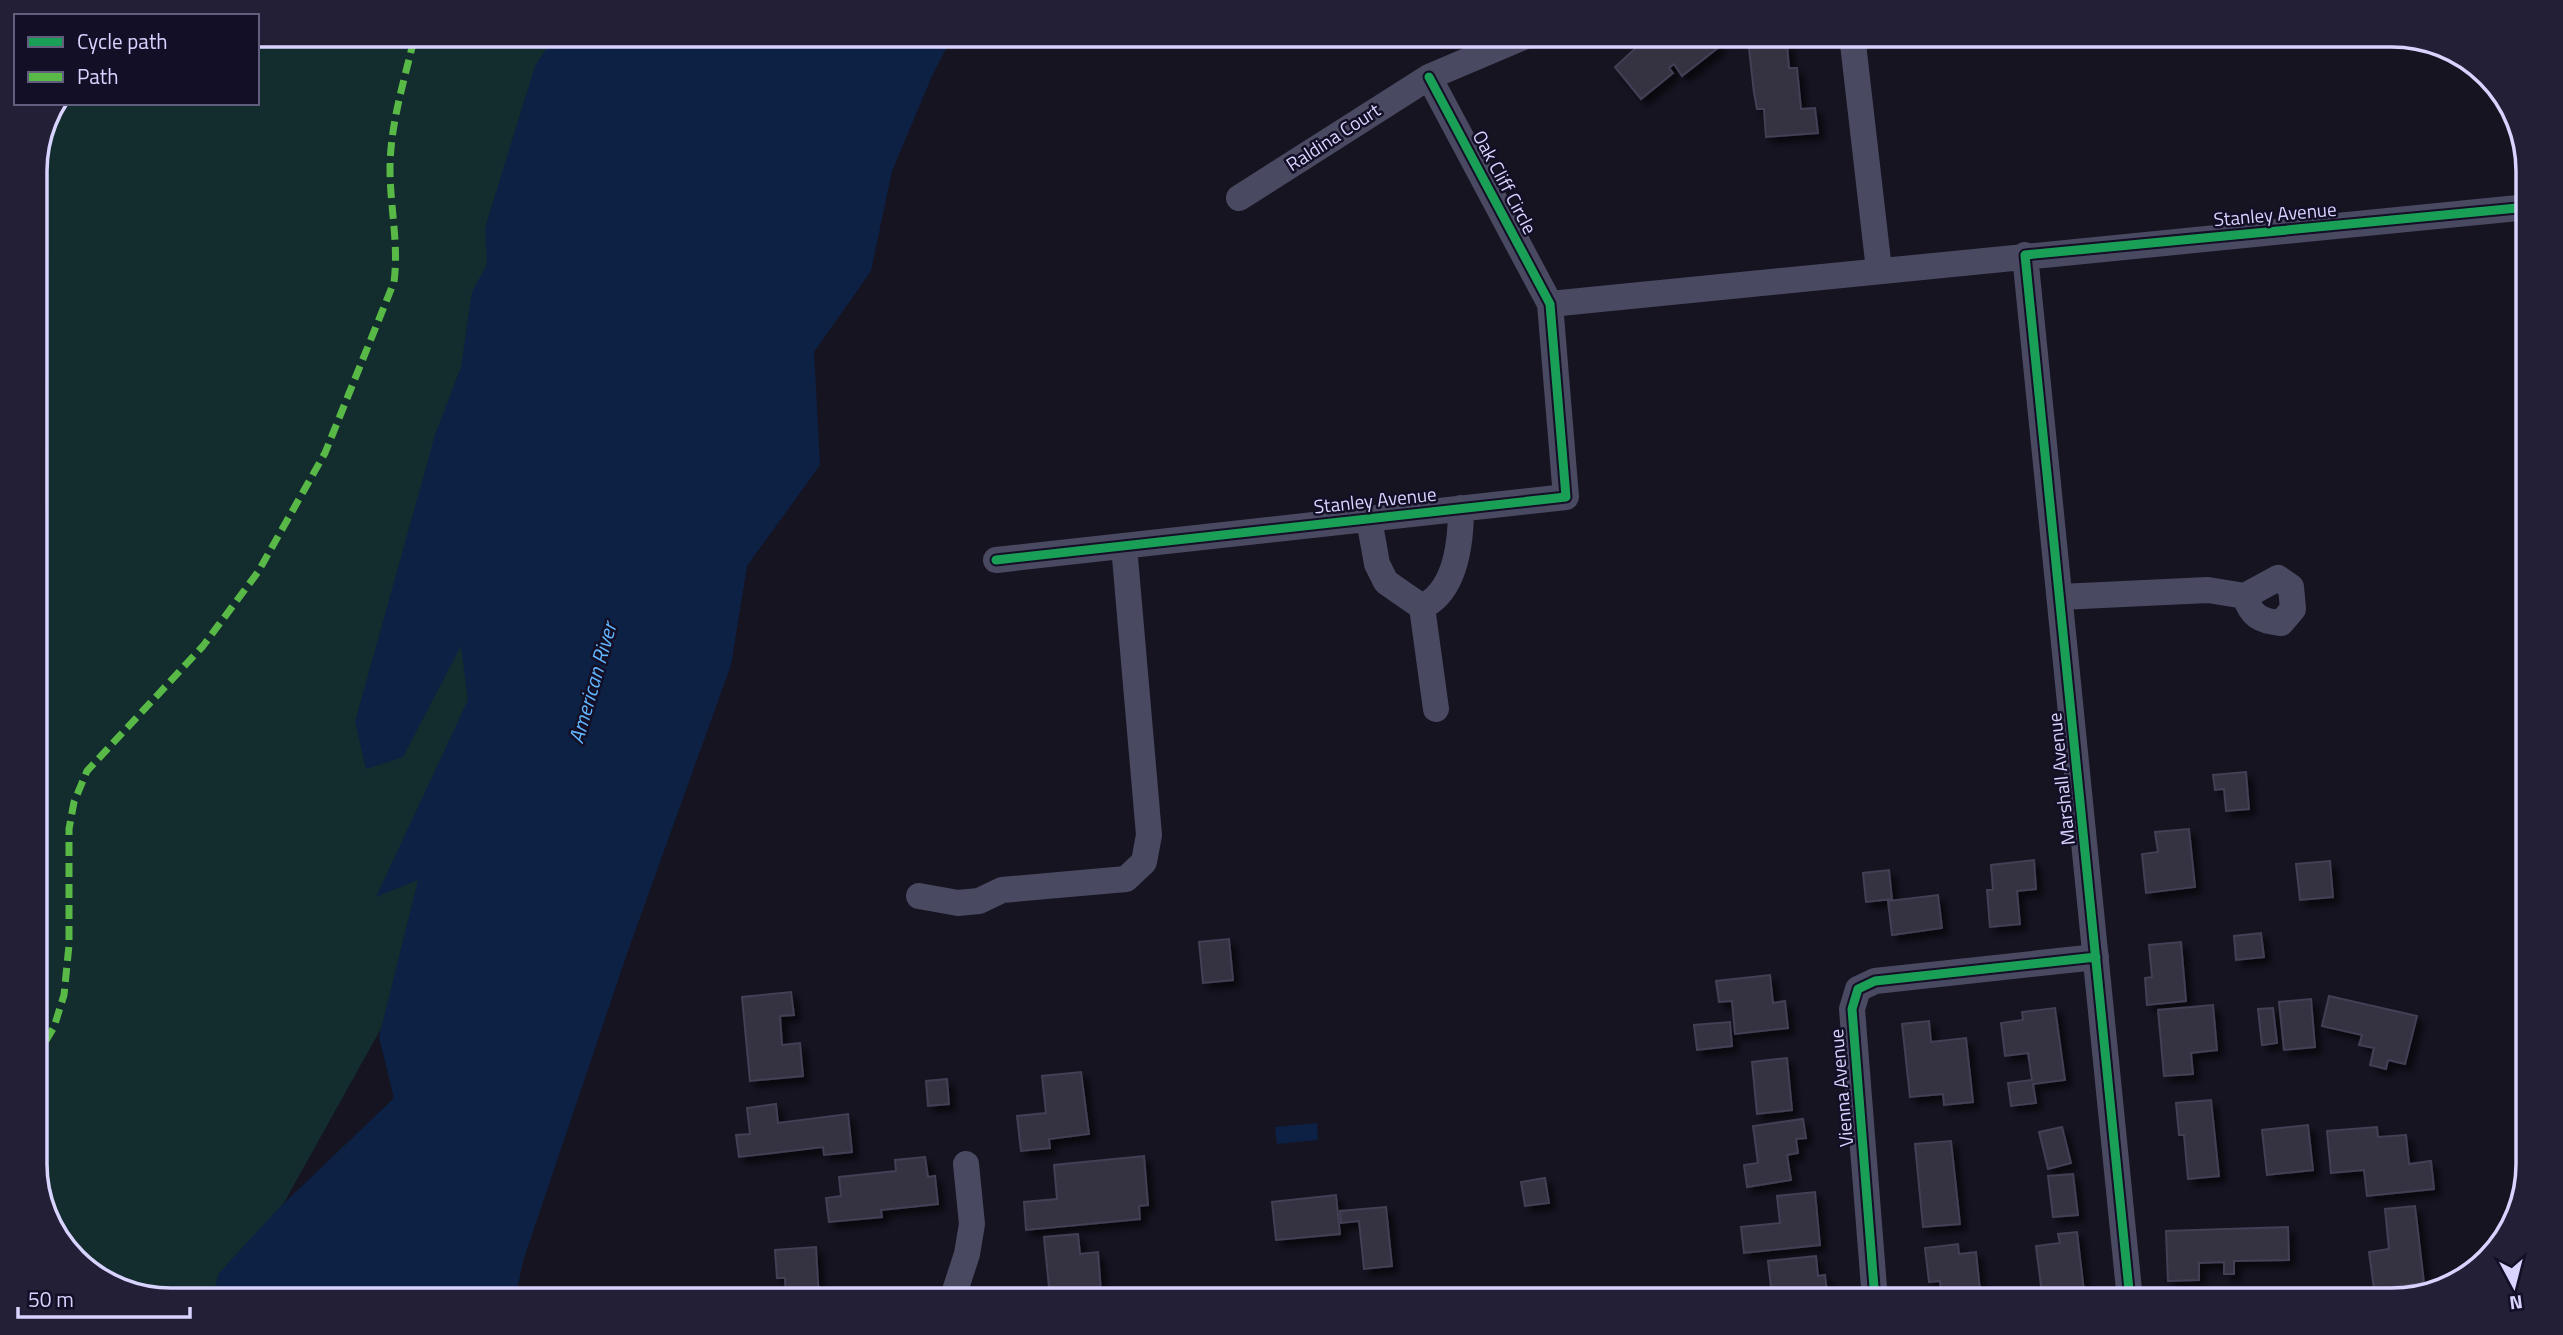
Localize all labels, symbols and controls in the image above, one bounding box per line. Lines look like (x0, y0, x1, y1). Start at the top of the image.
legend (14, 14, 259, 105)
text: Cycle path (77, 25, 168, 57)
text: Path (77, 60, 119, 92)
street label: Raldina Court (1280, 95, 1386, 178)
street label: Oak Cliff Circle (1466, 125, 1545, 239)
street label: Stanley Avenue (2212, 194, 2338, 233)
street label: Stanley Avenue (1312, 479, 1438, 520)
water label: American River (560, 616, 625, 747)
street label: Marshall Avenue (2039, 711, 2082, 847)
street label: Vienna Avenue (1821, 1028, 1860, 1148)
north arrow (2479, 1251, 2549, 1321)
scale bar (18, 1276, 189, 1320)
text: 50 m (28, 1283, 74, 1315)
text: N (2508, 1288, 2524, 1319)

